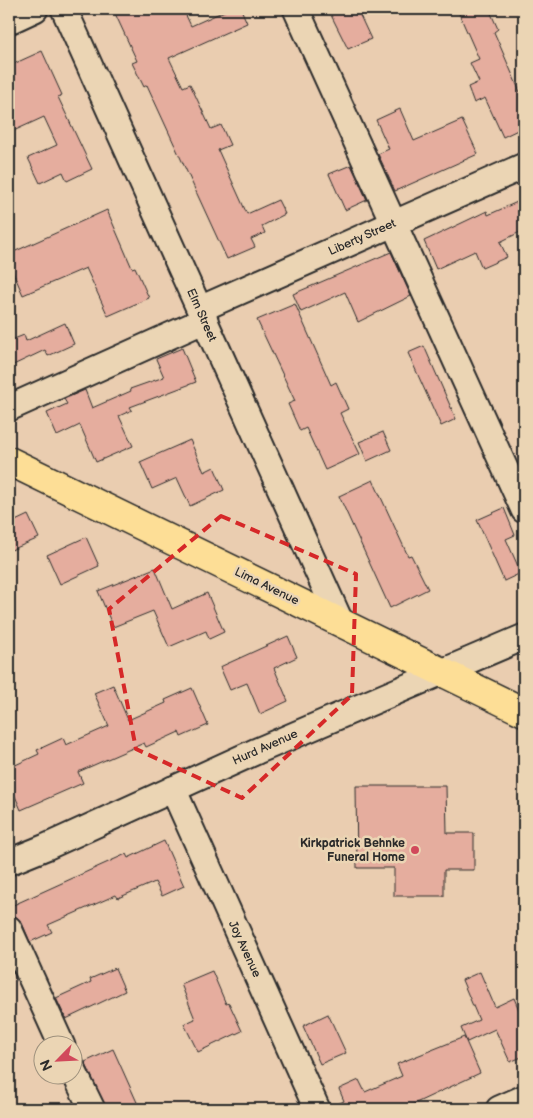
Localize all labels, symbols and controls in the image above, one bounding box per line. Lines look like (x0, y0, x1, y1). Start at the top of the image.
street label: Liberty Street (326, 216, 399, 259)
street label: Elm Street (183, 286, 220, 344)
street label: Lima Avenue (232, 564, 301, 609)
street label: Hurd Avenue (230, 726, 300, 769)
place label: Kirkpatrick Behnke Funeral Home (300, 836, 405, 865)
marker: Kirkpatrick Behnke Funeral Home (409, 844, 421, 856)
street label: Joy Avenue (225, 918, 264, 980)
north arrow (32, 1036, 82, 1086)
text: N (37, 1057, 56, 1073)

